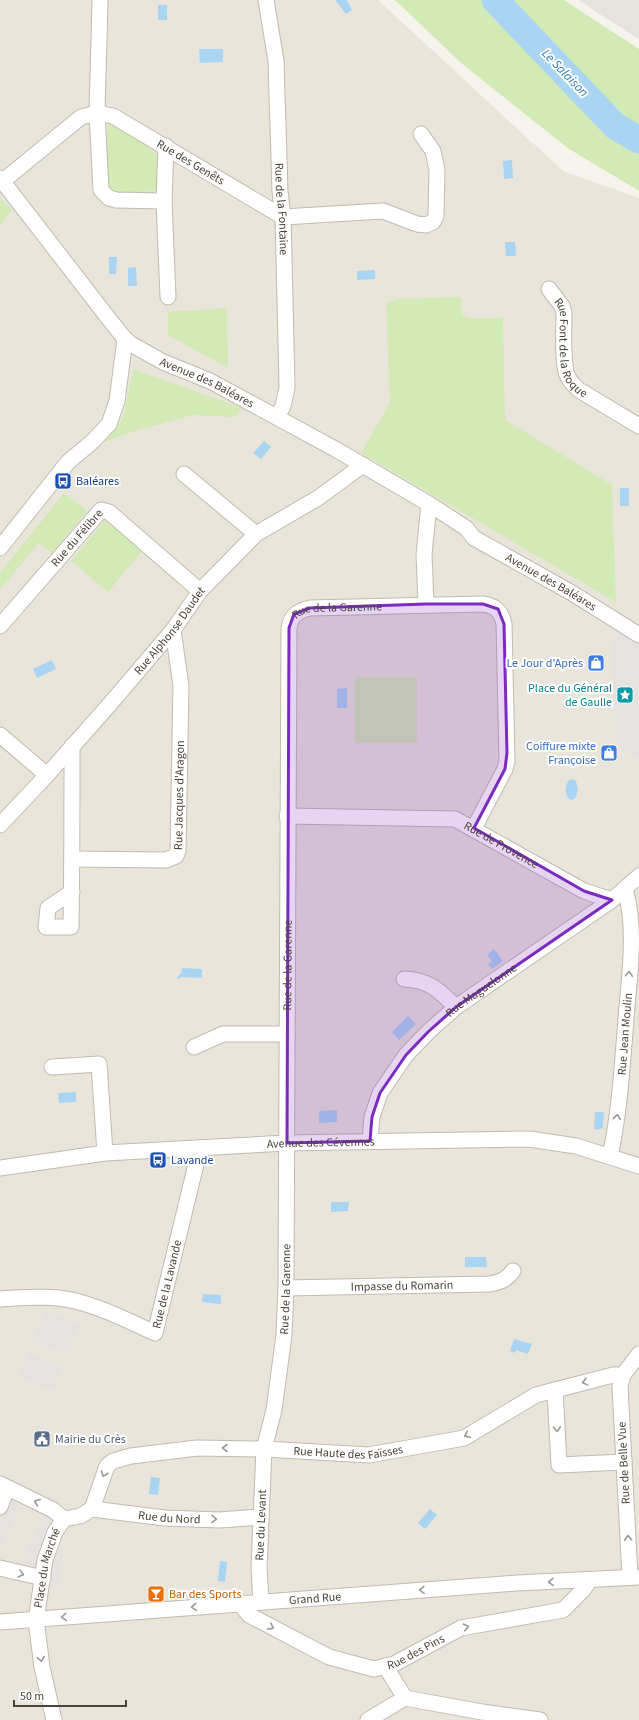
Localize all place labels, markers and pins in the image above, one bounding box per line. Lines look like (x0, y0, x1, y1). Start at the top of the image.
bus stop icon: Baléares (53, 471, 73, 491)
place label: Baléares (76, 473, 119, 490)
shop icon: Le Jour d'Après (586, 653, 606, 673)
place label: Le Jour d'Après (506, 655, 583, 672)
place label: Place du Général de Gaulle (528, 680, 612, 711)
place icon: Place du Général de Gaulle (615, 685, 635, 705)
place label: Coiffure mixte Françoise (526, 738, 596, 769)
shop icon: Coiffure mixte Françoise (599, 743, 619, 763)
bus stop icon: Lavande (148, 1150, 168, 1170)
place label: Lavande (171, 1152, 214, 1169)
public building icon: Mairie du Crès (32, 1429, 52, 1449)
place label: Mairie du Crès (55, 1431, 126, 1448)
bar icon: Bar des Sports (146, 1584, 166, 1604)
place label: Bar des Sports (169, 1586, 241, 1603)

